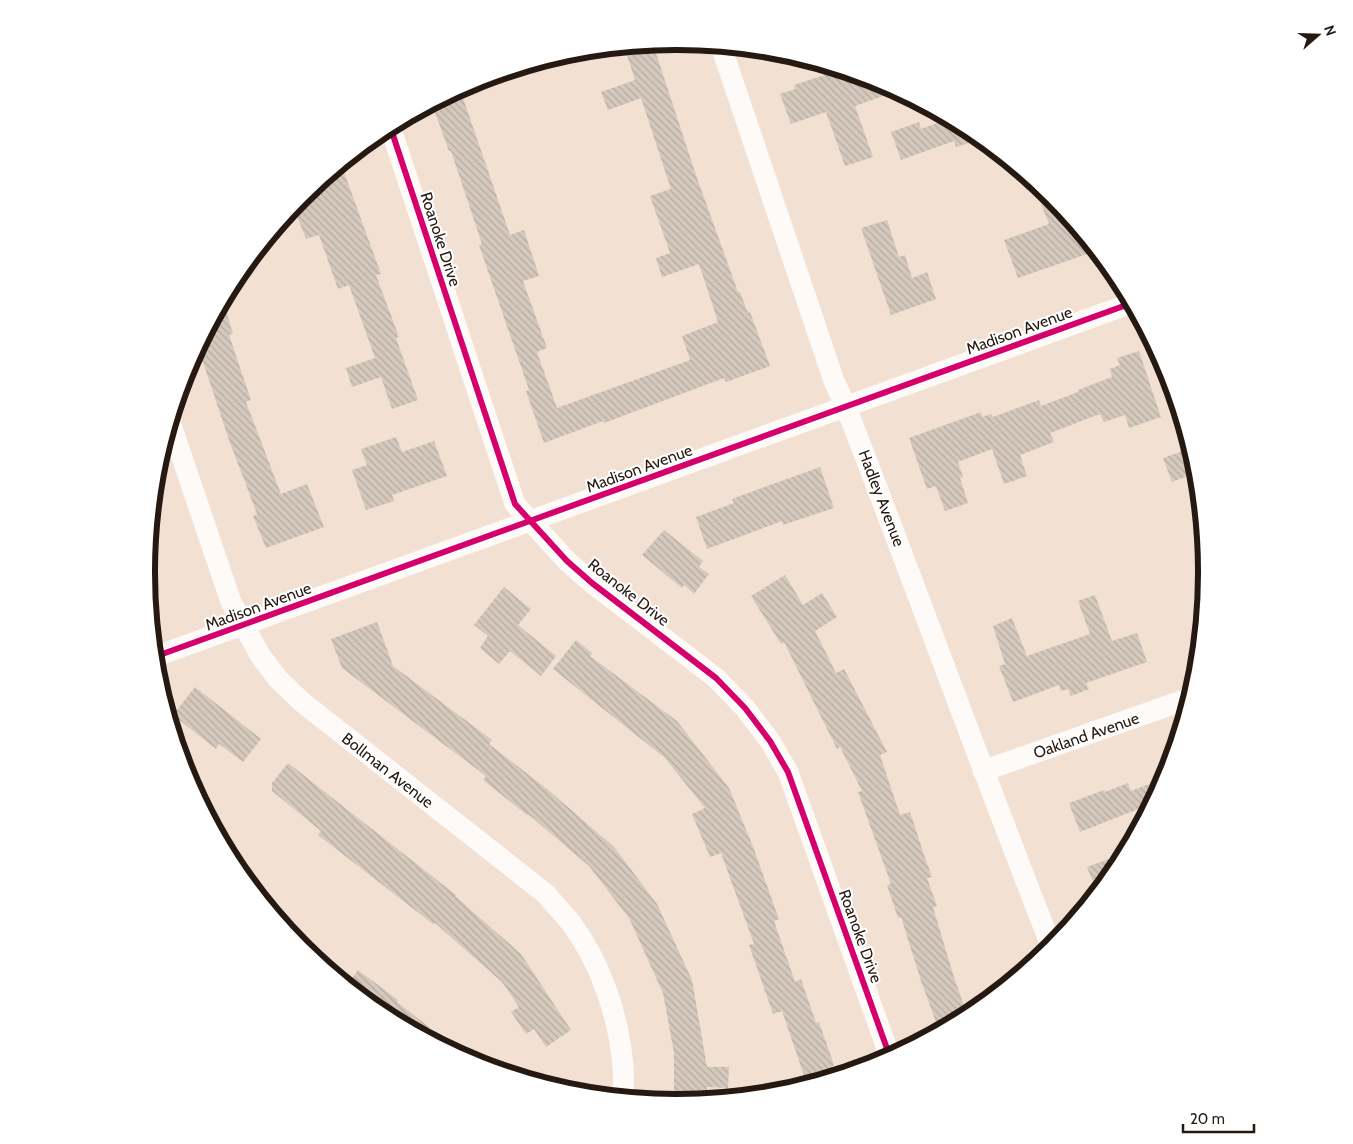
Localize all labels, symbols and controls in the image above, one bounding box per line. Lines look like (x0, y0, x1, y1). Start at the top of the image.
north arrow (1293, 10, 1343, 60)
text: N (1320, 23, 1340, 38)
street label: Roanoke Drive (416, 190, 465, 289)
street label: Madison Avenue (964, 302, 1075, 358)
street label: Madison Avenue (584, 440, 695, 496)
street label: Hadley Avenue (854, 447, 909, 549)
street label: Roanoke Drive (584, 555, 673, 630)
street label: Madison Avenue (203, 578, 314, 634)
street label: Oakland Avenue (1031, 708, 1142, 762)
street label: Bollman Avenue (338, 729, 437, 812)
street label: Roanoke Drive (835, 887, 886, 986)
scale bar (1183, 1102, 1254, 1134)
text: 20 m (1190, 1110, 1225, 1128)

